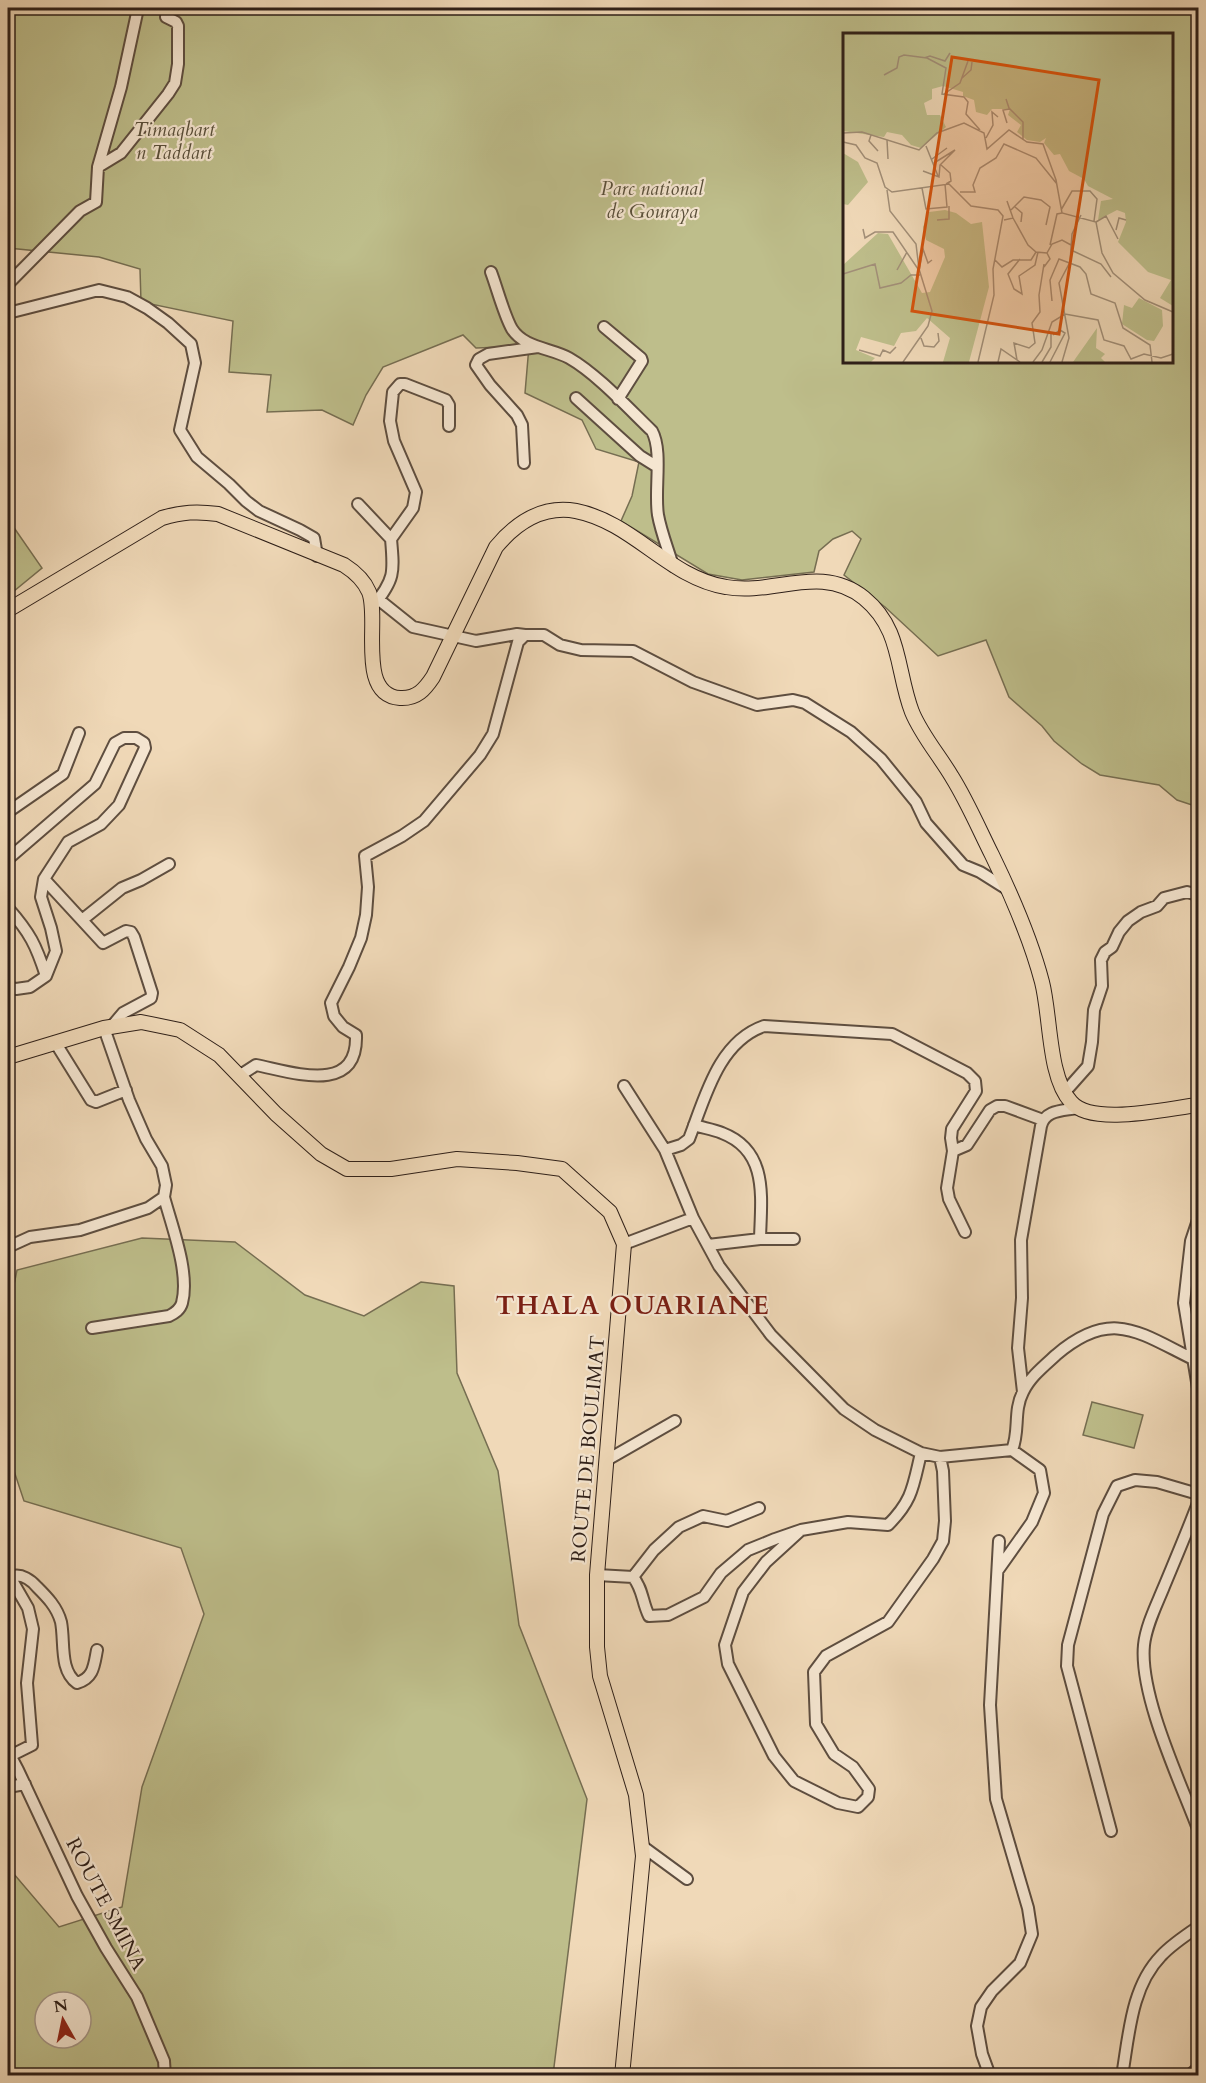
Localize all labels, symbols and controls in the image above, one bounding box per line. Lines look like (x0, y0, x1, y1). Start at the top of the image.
inset map (843, 33, 1173, 363)
park label: Timaqbart n Taddart (133, 116, 216, 166)
park label: Parc national de Gouraya (601, 175, 704, 225)
district label: THALA OUARIANE (496, 1288, 770, 1323)
street label: ROUTE DE BOULIMAT (565, 1334, 611, 1564)
street label: ROUTE SMINA (60, 1833, 153, 1976)
north arrow (33, 1990, 93, 2050)
text: N (52, 1994, 69, 2018)

